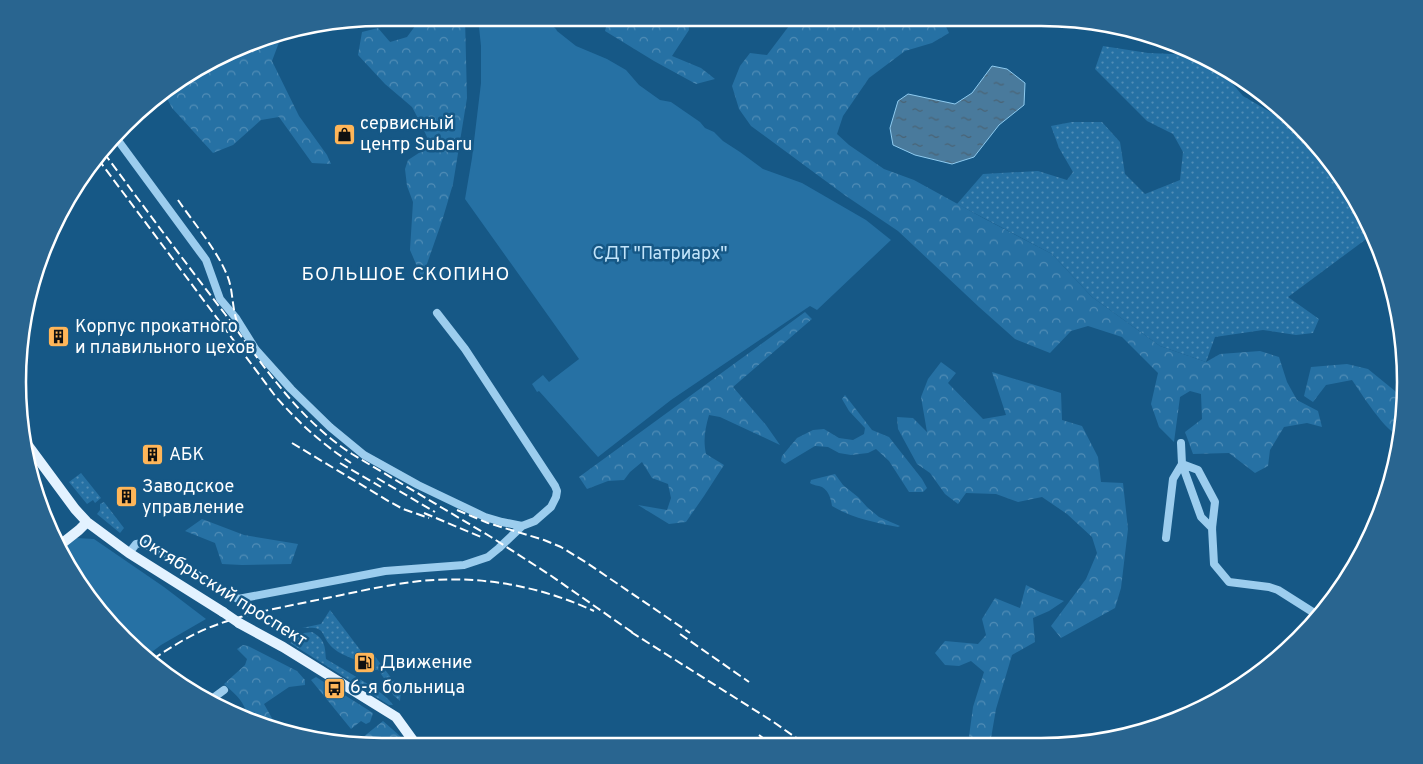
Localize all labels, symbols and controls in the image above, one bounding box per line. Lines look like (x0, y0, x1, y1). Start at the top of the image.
place label: сервисный центр Subaru (360, 113, 472, 157)
shop icon: сервисный центр Subaru (332, 122, 356, 146)
park label: СДТ "Патриарх" (592, 243, 728, 266)
district label: БОЛЬШОЕ СКОПИНО (302, 263, 510, 287)
place label: Корпус прокатного и плавильного цехов (75, 316, 255, 360)
building icon: Корпус прокатного и плавильного цехов (47, 325, 71, 349)
building icon: АБК (141, 443, 165, 467)
place label: АБК (169, 444, 205, 467)
place label: Заводское управление (142, 476, 244, 520)
building icon: Заводское управление (114, 485, 138, 509)
street label: Октябрьский проспект (133, 529, 311, 653)
fuel station icon: Движение (352, 651, 376, 675)
place label: Движение (380, 652, 472, 675)
bus stop icon: 6-я больница (322, 676, 346, 700)
place label: 6-я больница (350, 677, 465, 700)

